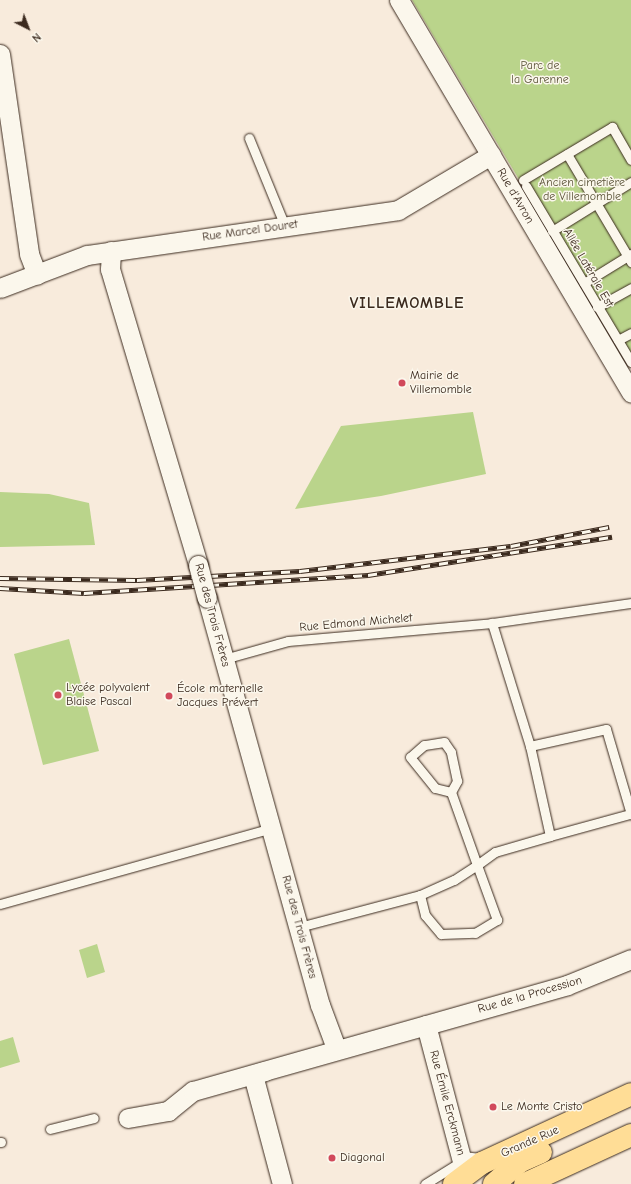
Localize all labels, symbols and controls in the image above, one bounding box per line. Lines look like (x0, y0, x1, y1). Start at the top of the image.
north arrow (8, 8, 48, 48)
text: N (29, 30, 43, 45)
park label: Parc de la Garenne (511, 59, 569, 87)
street label: Rue d'Avron (493, 166, 537, 226)
park label: Ancien cimetière de Villemomble (539, 176, 625, 204)
street label: Rue Marcel Douret (201, 217, 299, 245)
street label: Allée Latérale Est (560, 226, 616, 310)
district label: VILLEMOMBLE (350, 293, 464, 313)
place label: Mairie de Villemomble (410, 369, 472, 397)
marker: Mairie de Villemomble (397, 378, 407, 388)
street label: Rue des Trois Frères (191, 562, 233, 668)
street label: Rue Edmond Michelet (299, 611, 413, 635)
place label: Lycée polyvalent Blaise Pascal (66, 681, 149, 709)
place label: École maternelle Jacques Prévert (177, 682, 263, 710)
marker: Lycée polyvalent Blaise Pascal (53, 690, 63, 700)
marker: École maternelle Jacques Prévert (164, 691, 174, 701)
street label: Rue des Trois Frères (278, 874, 320, 980)
street label: Rue de la Procession (476, 973, 584, 1017)
street label: Rue Émile Erckmann (426, 1049, 468, 1157)
place label: Le Monte Cristo (501, 1100, 582, 1114)
marker: Le Monte Cristo (488, 1102, 498, 1112)
street label: Grande Rue (499, 1123, 561, 1161)
place label: Diagonal (340, 1151, 385, 1165)
marker: Diagonal (327, 1153, 337, 1163)

